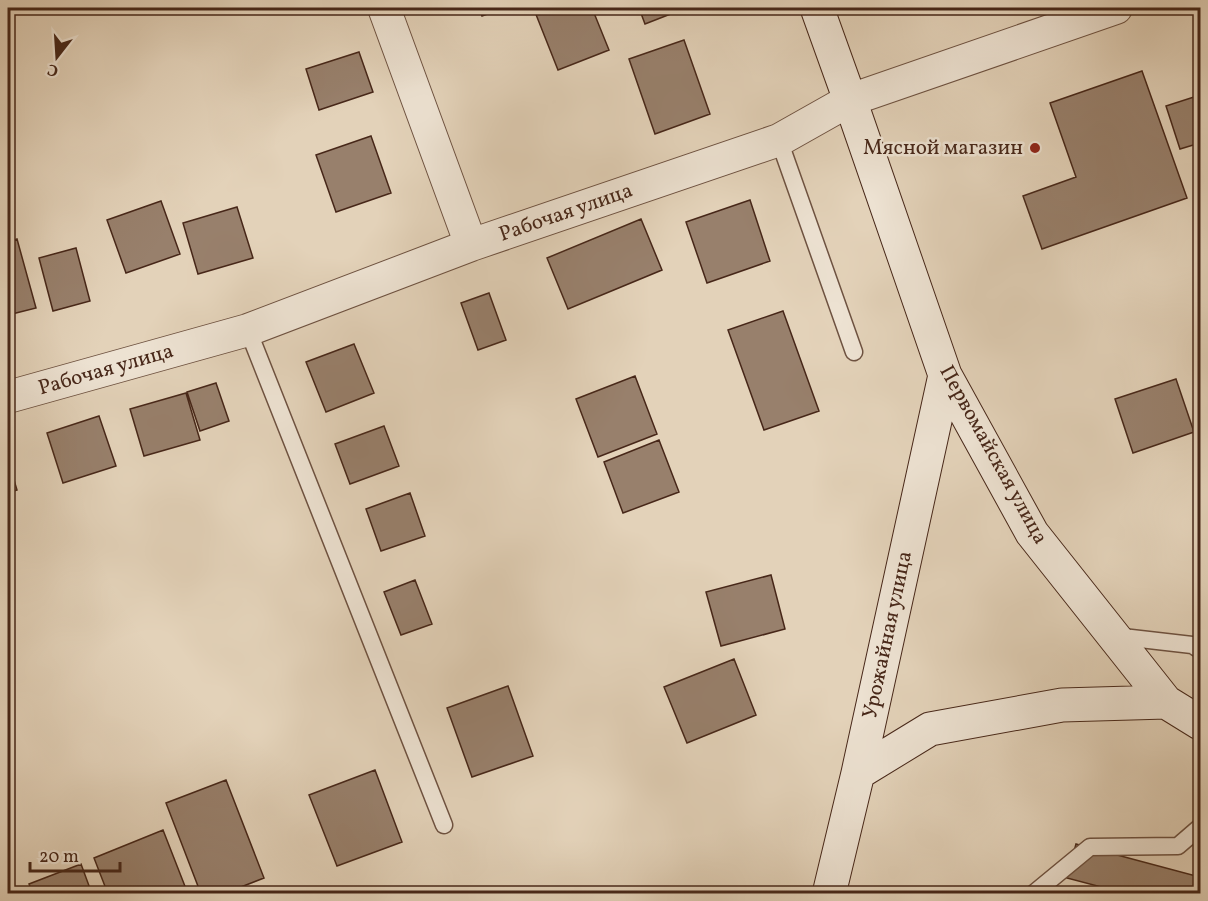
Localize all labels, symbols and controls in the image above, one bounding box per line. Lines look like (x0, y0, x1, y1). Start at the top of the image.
north arrow (27, 27, 87, 87)
text: С (45, 57, 61, 81)
place label: Мясной магазин (863, 134, 1023, 163)
marker: Мясной магазин (1028, 141, 1042, 155)
street label: Рабочая улица (495, 177, 637, 249)
street label: Рабочая улица (35, 337, 177, 403)
street label: Первомайская улица (932, 360, 1054, 550)
street label: Урожайная улица (856, 548, 920, 722)
scale bar (30, 835, 120, 873)
text: 20 m (39, 845, 79, 870)

